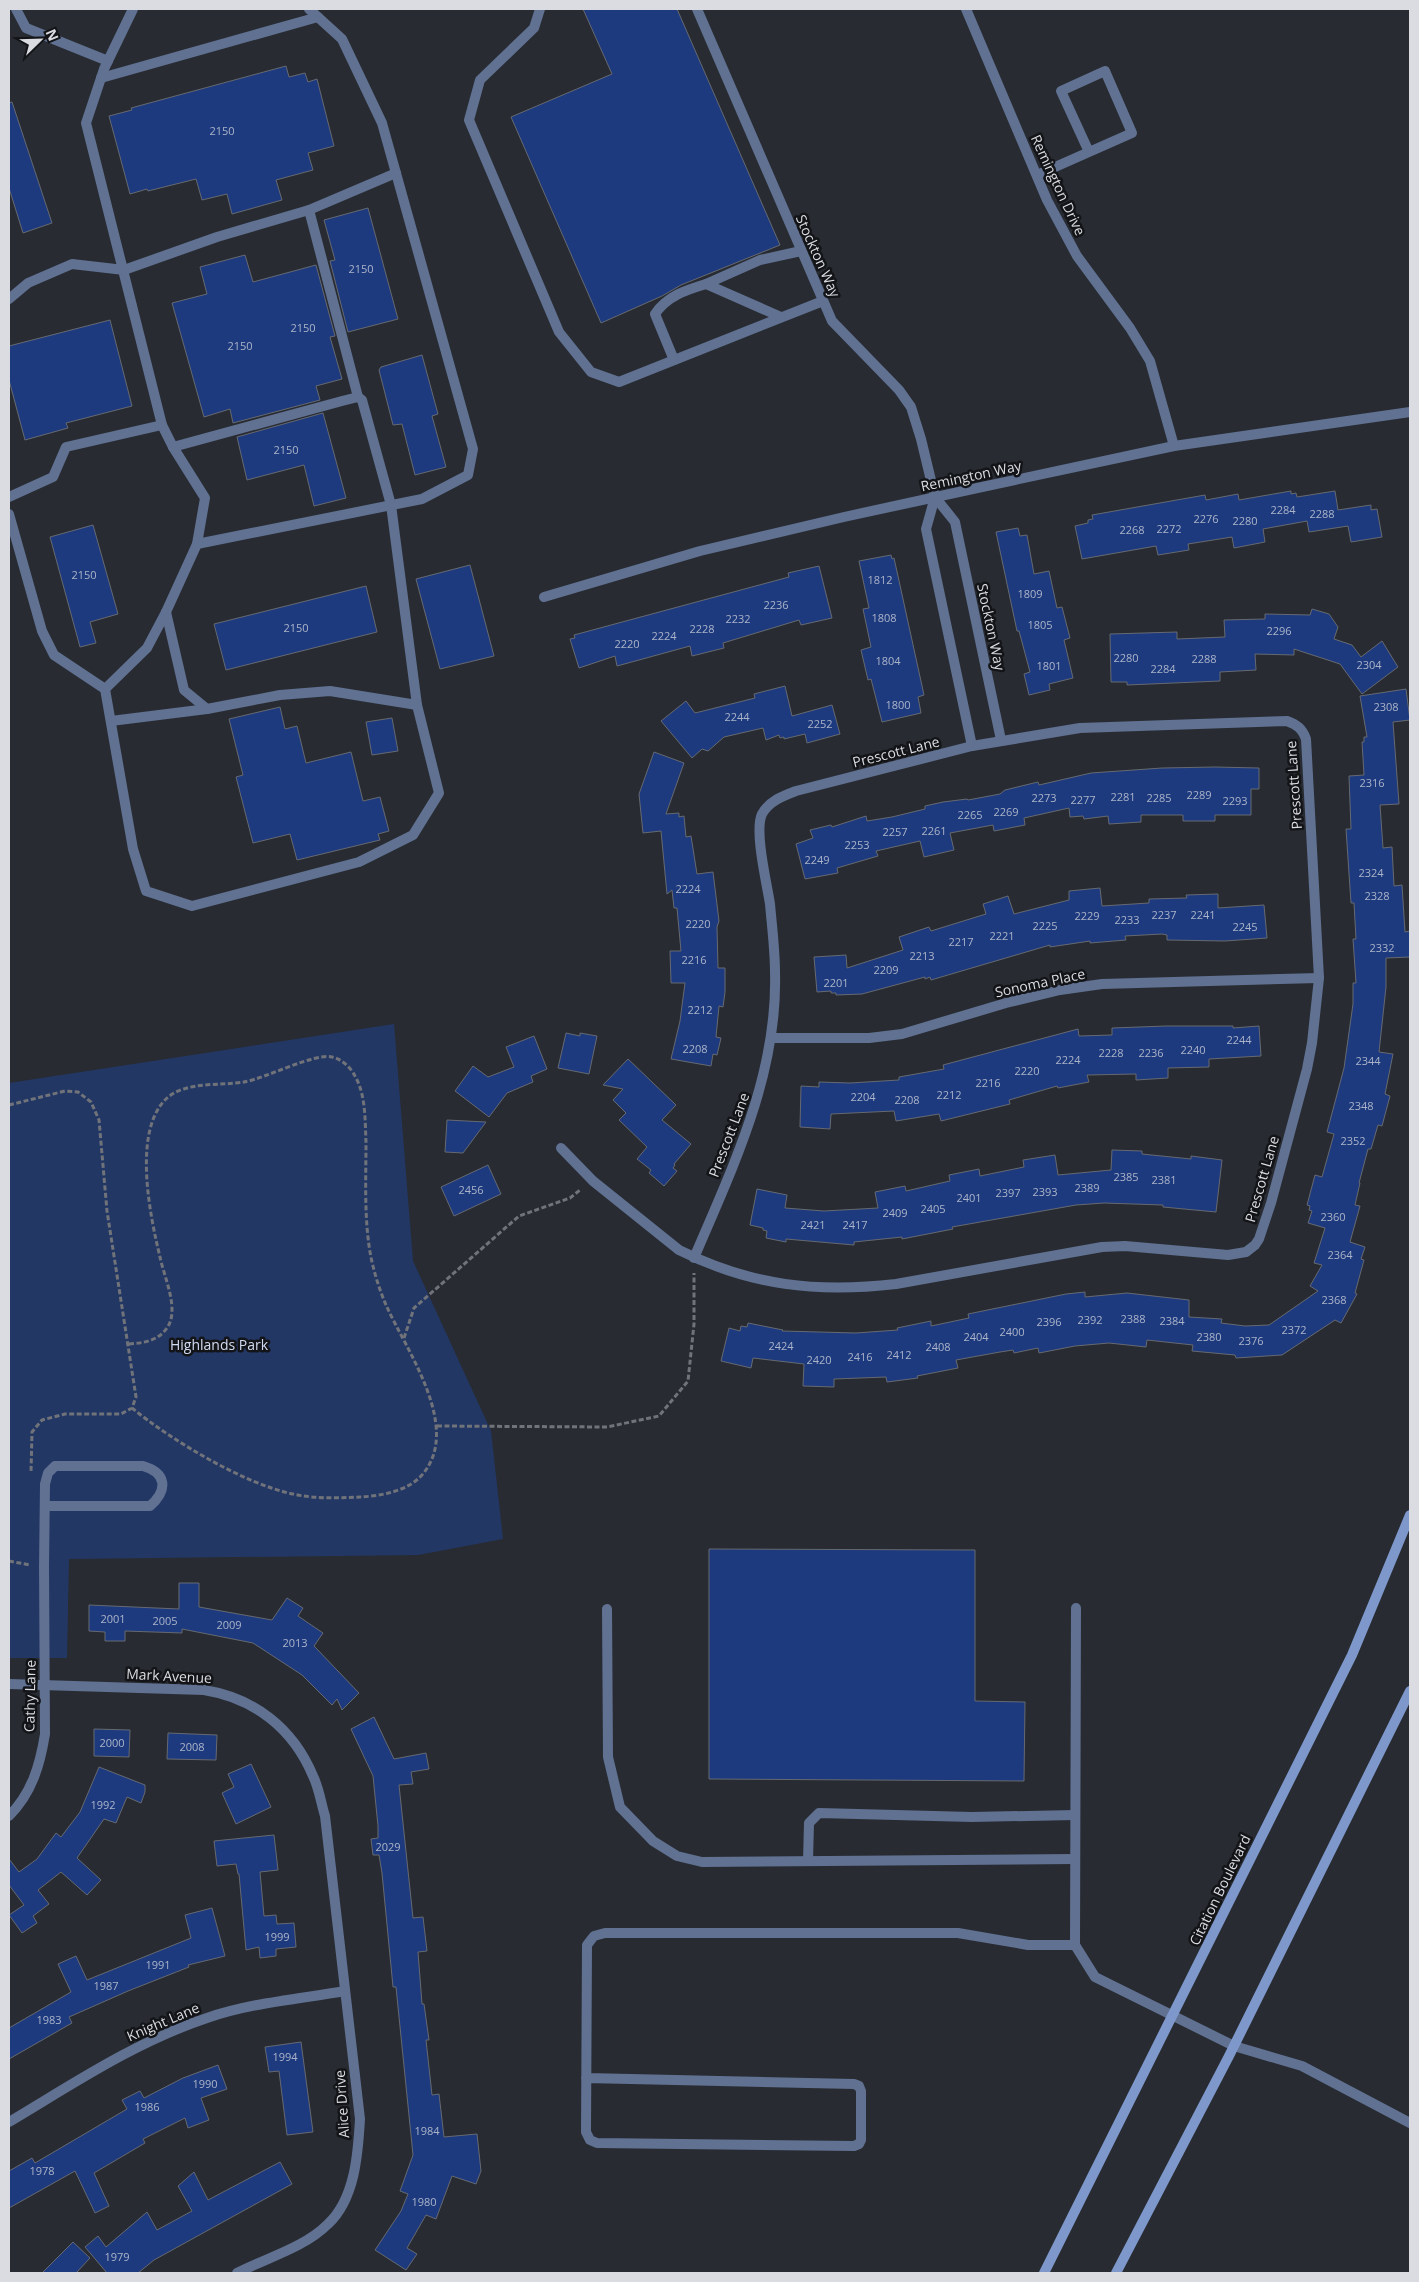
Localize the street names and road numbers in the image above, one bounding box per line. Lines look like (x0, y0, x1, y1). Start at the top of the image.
street label: Remington Drive (1027, 131, 1090, 238)
street label: Stockton Way (792, 212, 846, 301)
street label: Remington Way (919, 455, 1024, 495)
street label: Stockton Way (973, 582, 1010, 673)
street label: Prescott Lane (850, 732, 941, 771)
street label: Prescott Lane (1281, 740, 1306, 830)
street label: Sonoma Place (993, 964, 1087, 1001)
street label: Prescott Lane (704, 1090, 753, 1180)
street label: Prescott Lane (1240, 1133, 1283, 1224)
street label: Cathy Lane (19, 1660, 40, 1732)
street label: Mark Avenue (126, 1664, 213, 1687)
street label: Citation Boulevard (1185, 1831, 1255, 1948)
street label: Knight Lane (124, 1998, 202, 2045)
street label: Alice Drive (330, 2069, 353, 2139)

